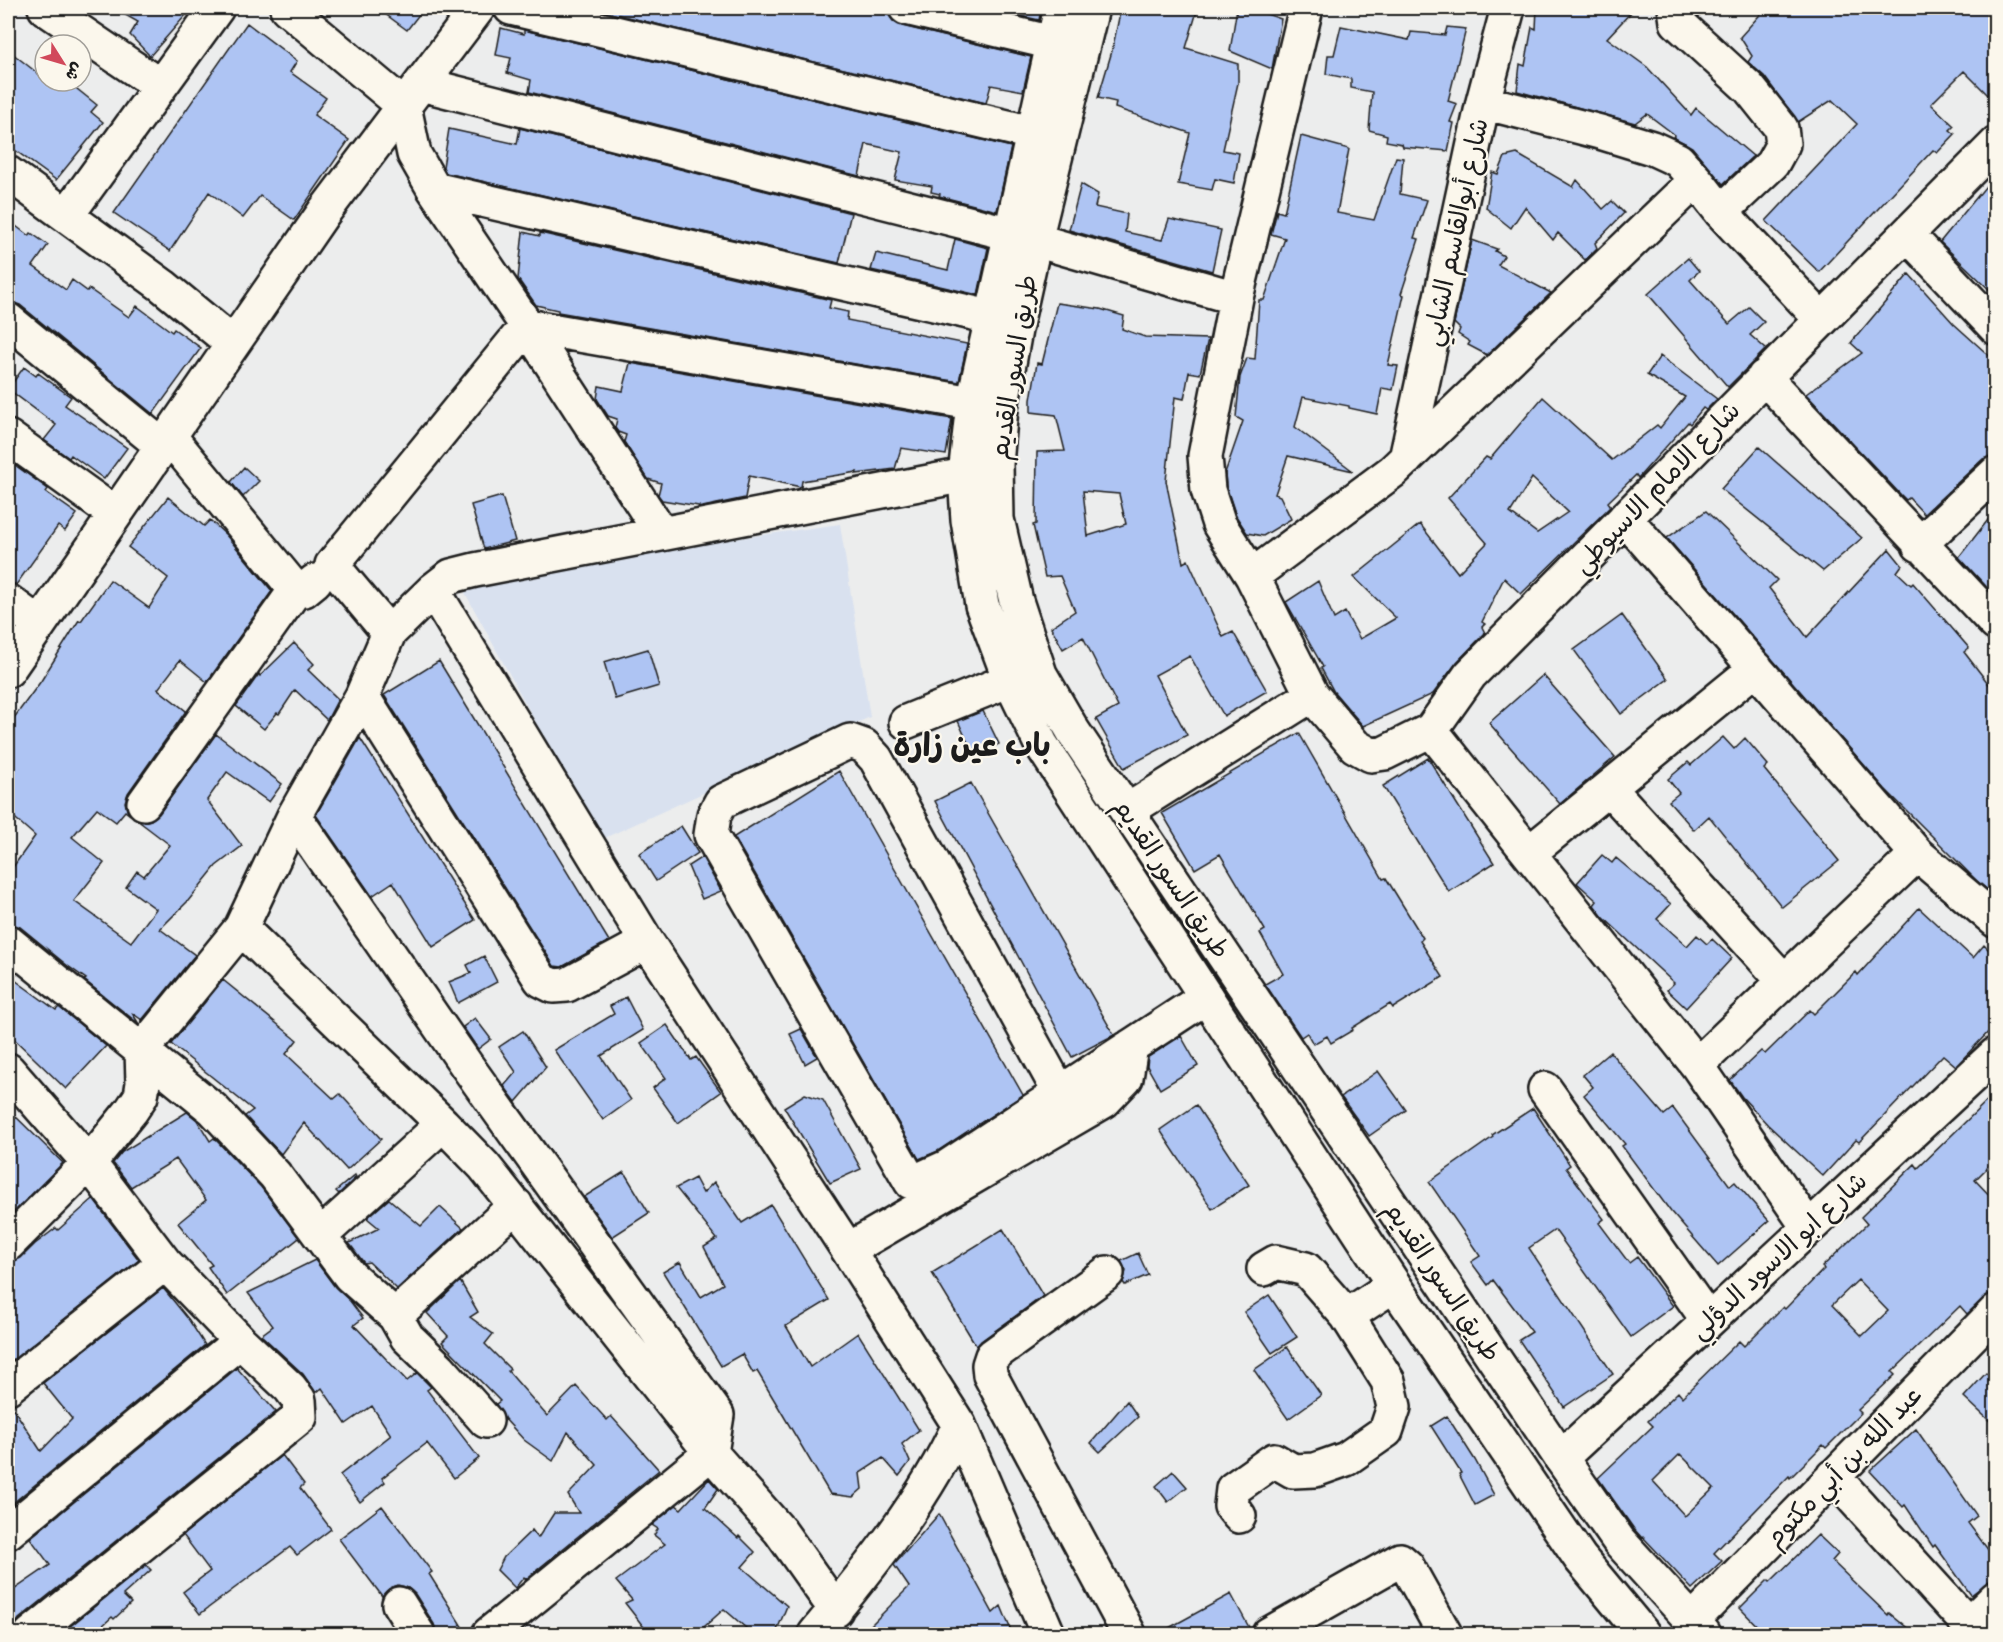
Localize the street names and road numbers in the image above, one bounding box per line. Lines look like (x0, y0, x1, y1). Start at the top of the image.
street label: شارع أبوالقاسم الشابي (1415, 115, 1502, 350)
street label: طريق السور القديم (983, 272, 1047, 462)
street label: شارع الامام الاسيوطي (1565, 394, 1752, 585)
street label: طريق السور القديم (1103, 792, 1238, 967)
street label: شارع ابو الاسود الدؤلي (1683, 1164, 1878, 1351)
street label: طريق السور القديم (1374, 1195, 1509, 1370)
street label: عبد الله بن أبي مكتوم (1758, 1378, 1933, 1558)

